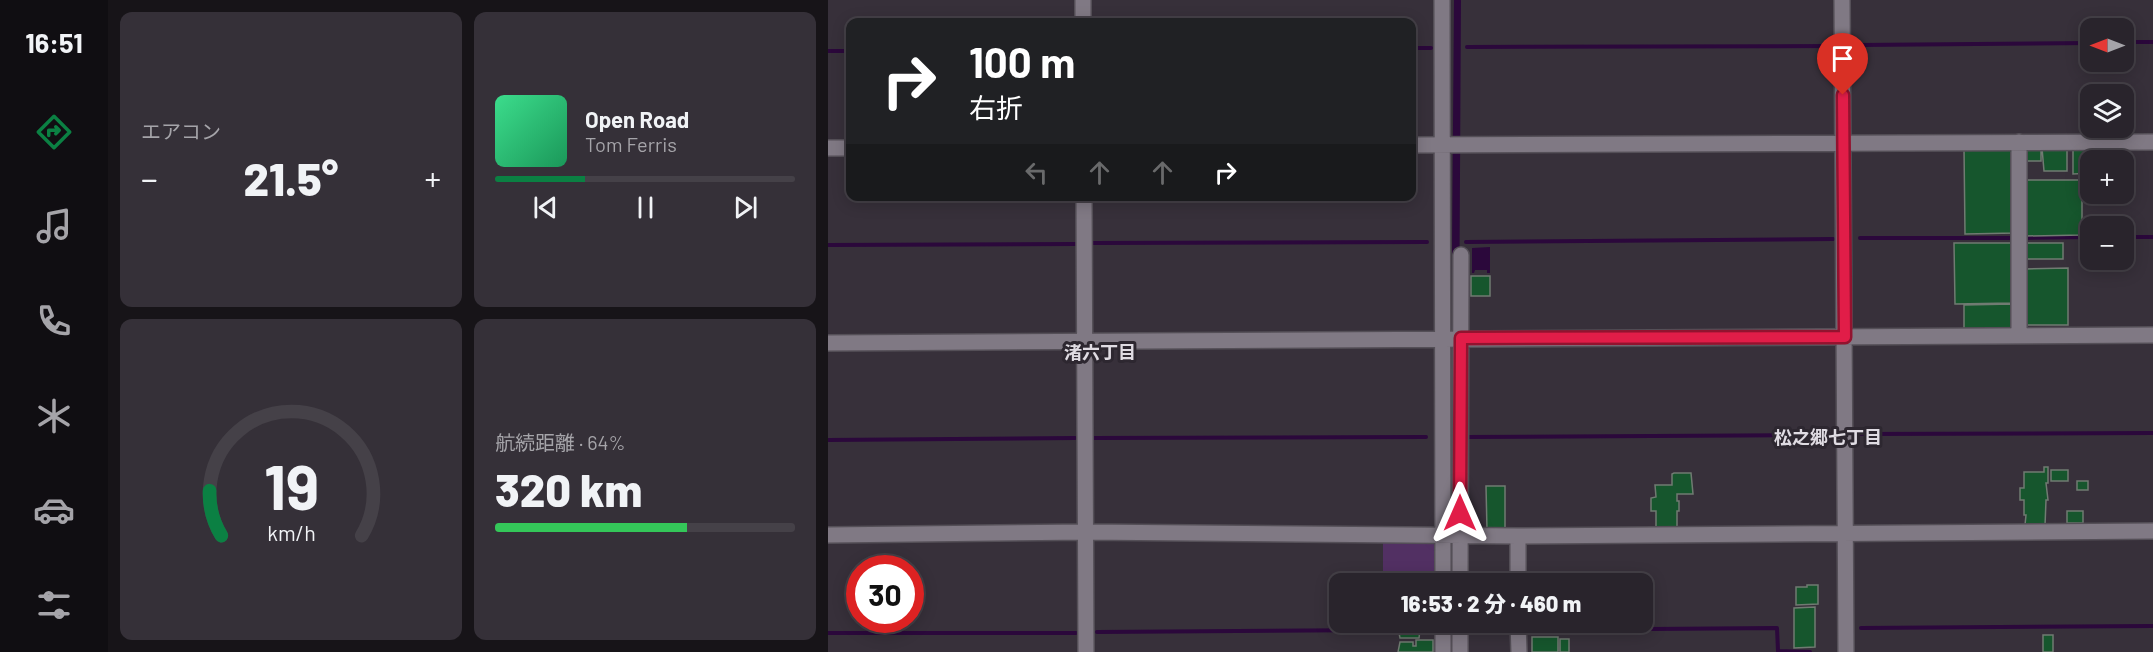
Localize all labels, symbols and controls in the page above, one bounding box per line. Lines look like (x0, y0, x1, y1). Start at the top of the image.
north arrow (2080, 18, 2134, 72)
map controls (2080, 18, 2134, 270)
text: 16:51 (25, 26, 83, 58)
pin (1817, 33, 1868, 95)
text: 100 m (969, 36, 1075, 86)
icon: right (870, 42, 948, 120)
icon: arrive (1826, 42, 1859, 75)
button: layers (2080, 84, 2134, 138)
text: 右折 (969, 91, 1023, 123)
text: Open Road (585, 106, 689, 132)
icon: directions (33, 111, 75, 153)
text: エアコン (141, 119, 221, 143)
text: Tom Ferris (585, 132, 677, 156)
button: + (2080, 150, 2134, 204)
text: 21.5° (244, 151, 338, 205)
icon: left (1020, 156, 1053, 189)
icon: ahead (1083, 156, 1116, 189)
icon: ahead (1146, 156, 1179, 189)
icon: right (1209, 156, 1242, 189)
text: − (141, 158, 158, 198)
text: + (425, 158, 441, 198)
icon: previous (529, 191, 562, 224)
icon: pause (629, 191, 662, 224)
icon: next (729, 191, 762, 224)
icon: music (33, 205, 75, 247)
button: − (2080, 216, 2134, 270)
icon: phone (33, 300, 75, 342)
district label: 渚六丁目 (1064, 341, 1136, 363)
icon: climate (33, 395, 75, 437)
district label: 松之郷七丁目 (1774, 426, 1882, 448)
text: 航続距離 · 64% (495, 430, 625, 454)
text: 19 (263, 448, 319, 522)
text: 320 km (495, 462, 642, 516)
position arrow (1428, 481, 1492, 545)
icon: car (33, 489, 75, 531)
text: km/h (267, 521, 315, 546)
speed limit sign: 30 (846, 555, 924, 633)
icon: filters (33, 584, 75, 626)
text: 16:53 · 2 分 · 460 m (1401, 590, 1581, 616)

